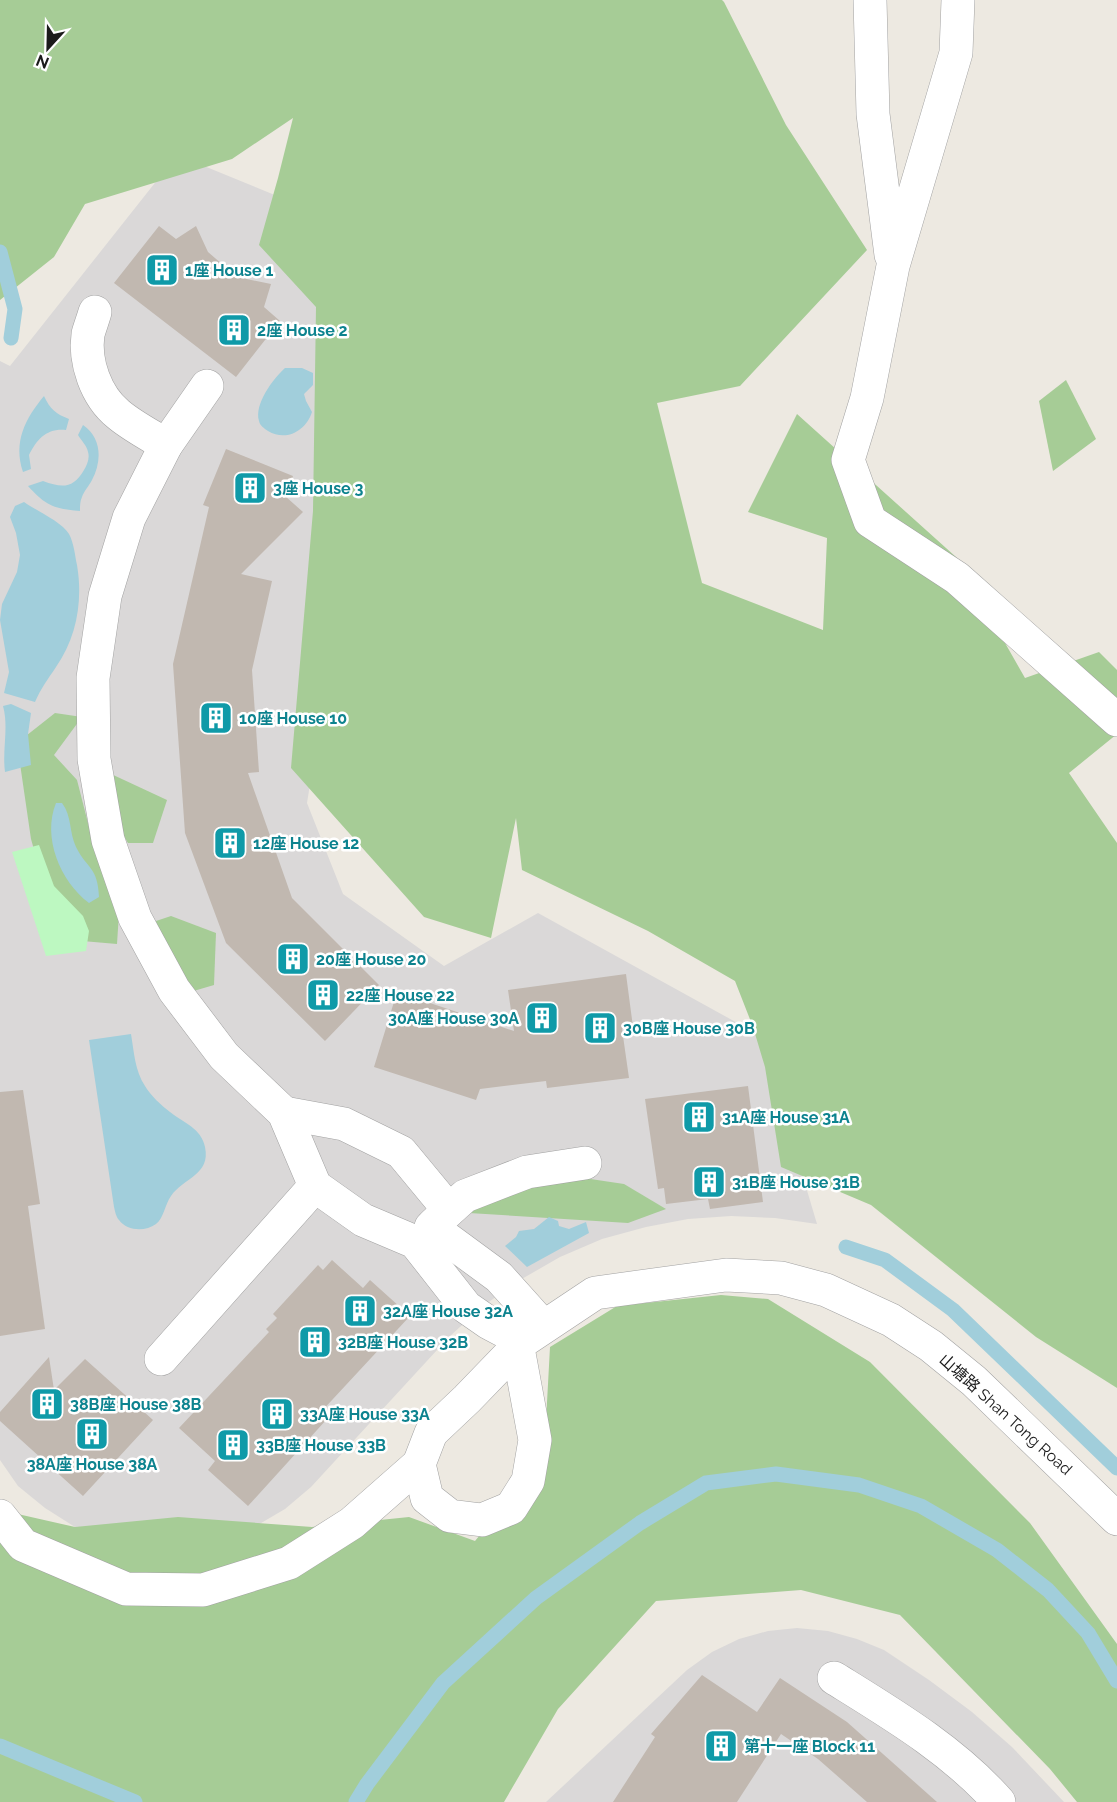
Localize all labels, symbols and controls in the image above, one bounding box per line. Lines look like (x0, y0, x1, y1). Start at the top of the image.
north arrow (18, 18, 78, 78)
text: N (33, 50, 52, 73)
building icon: 1座 House 1 (144, 252, 180, 288)
place label: 1座 House 1 (185, 261, 273, 280)
building icon: 2座 House 2 (216, 312, 252, 348)
place label: 2座 House 2 (257, 321, 348, 340)
building icon: 3座 House 3 (232, 470, 268, 506)
place label: 3座 House 3 (273, 479, 363, 498)
building icon: 10座 House 10 (198, 700, 234, 736)
place label: 10座 House 10 (239, 709, 347, 728)
building icon: 12座 House 12 (212, 825, 248, 861)
place label: 12座 House 12 (253, 834, 359, 853)
building icon: 20座 House 20 (275, 941, 311, 977)
place label: 20座 House 20 (316, 950, 426, 969)
building icon: 22座 House 22 (305, 977, 341, 1013)
place label: 22座 House 22 (346, 986, 455, 1005)
building icon: 30A座 House 30A (524, 1000, 560, 1036)
place label: 30A座 House 30A (388, 1009, 519, 1028)
building icon: 30B座 House 30B (582, 1010, 618, 1046)
place label: 30B座 House 30B (623, 1019, 755, 1038)
building icon: 31A座 House 31A (681, 1099, 717, 1135)
place label: 31A座 House 31A (722, 1108, 850, 1127)
building icon: 31B座 House 31B (691, 1164, 727, 1200)
place label: 31B座 House 31B (732, 1173, 860, 1192)
building icon: 32A座 House 32A (342, 1293, 378, 1329)
place label: 32A座 House 32A (383, 1302, 513, 1321)
building icon: 32B座 House 32B (297, 1324, 333, 1360)
place label: 32B座 House 32B (338, 1333, 468, 1352)
street label: 山塘路 Shan Tong Road (935, 1350, 1076, 1479)
building icon: 38B座 House 38B (29, 1386, 65, 1422)
place label: 38B座 House 38B (70, 1395, 202, 1414)
building icon: 33A座 House 33A (259, 1396, 295, 1432)
place label: 33A座 House 33A (300, 1405, 430, 1424)
building icon: 38A座 House 38A (74, 1416, 110, 1452)
building icon: 33B座 House 33B (215, 1427, 251, 1463)
place label: 33B座 House 33B (256, 1436, 386, 1455)
place label: 38A座 House 38A (27, 1455, 158, 1474)
building icon: 第十一座 Block 11 (703, 1728, 739, 1764)
place label: 第十一座 Block 11 (744, 1737, 875, 1756)

